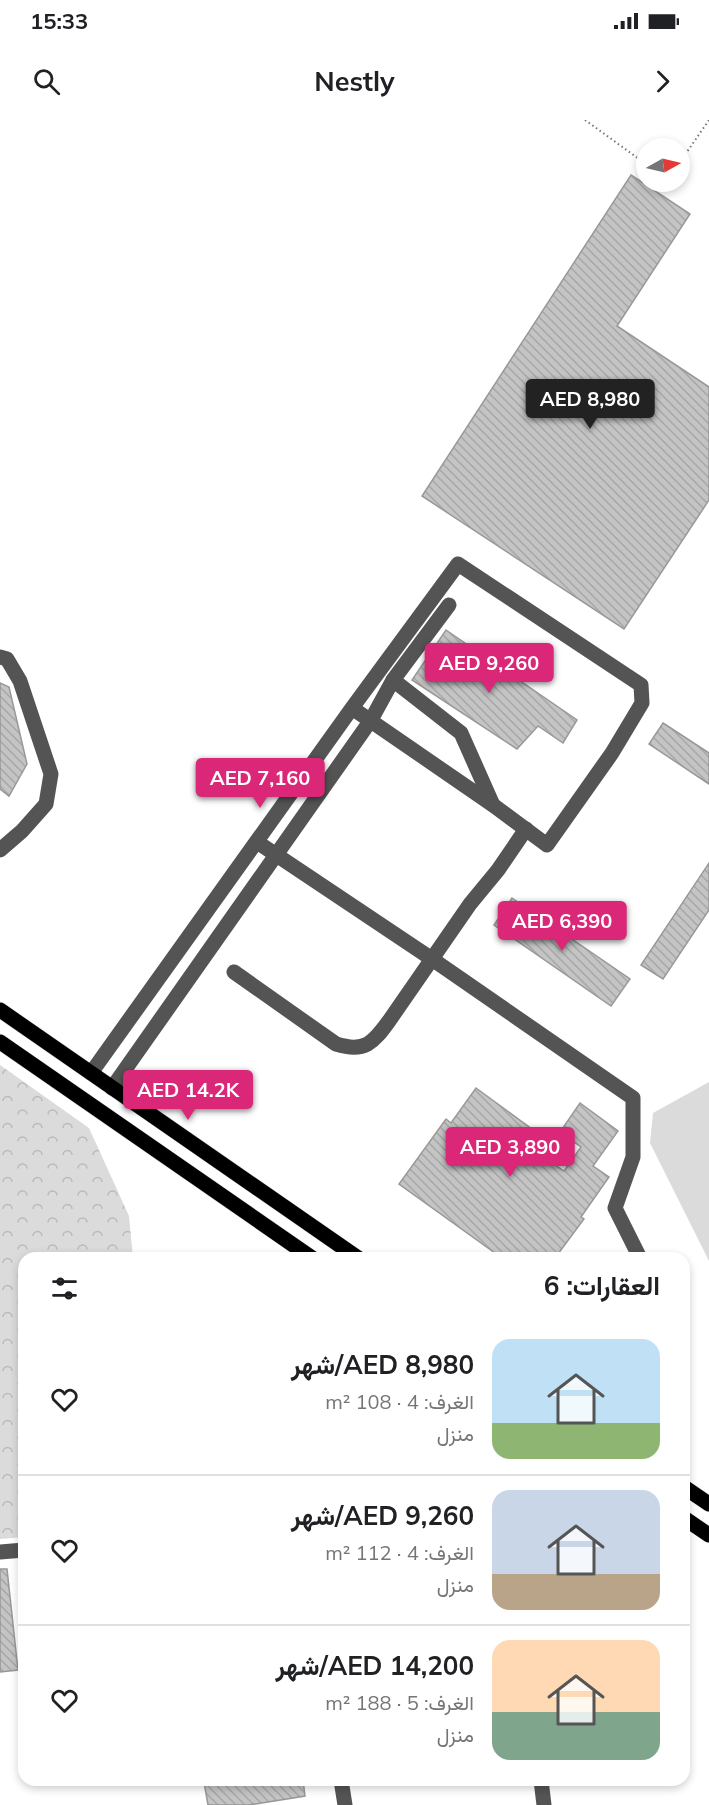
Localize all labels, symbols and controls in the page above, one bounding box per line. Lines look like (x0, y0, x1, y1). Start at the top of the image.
text: 15:33 (30, 7, 88, 35)
text: Nestly (314, 64, 395, 98)
icon: search (30, 65, 63, 98)
icon: forward (646, 65, 679, 98)
north arrow (636, 138, 690, 192)
map controls (636, 138, 690, 192)
pin: AED 8,980 (521, 379, 659, 430)
text: AED 8,980 (540, 386, 640, 411)
pin: AED 9,260 (420, 643, 558, 694)
text: AED 9,260 (439, 650, 539, 675)
pin: AED 7,160 (191, 758, 329, 809)
text: AED 7,160 (210, 765, 310, 790)
pin: AED 6,390 (493, 901, 631, 952)
text: AED 6,390 (512, 908, 612, 933)
pin: AED 14.2K (119, 1070, 257, 1121)
text: AED 14.2K (137, 1077, 239, 1102)
pin: AED 3,890 (441, 1127, 579, 1178)
text: AED 3,890 (460, 1134, 560, 1159)
text: العقارات: 6 (544, 1269, 660, 1302)
icon: filters (48, 1272, 81, 1305)
text: AED 8,980/شهر (291, 1348, 474, 1381)
icon: home (540, 1363, 612, 1435)
icon: heart (48, 1383, 81, 1416)
text: الغرف: 4 · 108 m² (325, 1389, 474, 1414)
text: منزل (437, 1421, 474, 1446)
text: AED 9,260/شهر (291, 1499, 474, 1532)
icon: home (540, 1514, 612, 1586)
icon: heart (48, 1534, 81, 1567)
text: الغرف: 4 · 112 m² (325, 1540, 474, 1565)
text: منزل (437, 1572, 474, 1597)
text: AED 14,200/شهر (275, 1649, 474, 1682)
icon: home (540, 1664, 612, 1736)
icon: heart (48, 1684, 81, 1717)
text: الغرف: 5 · 188 m² (325, 1690, 474, 1715)
text: منزل (437, 1722, 474, 1747)

